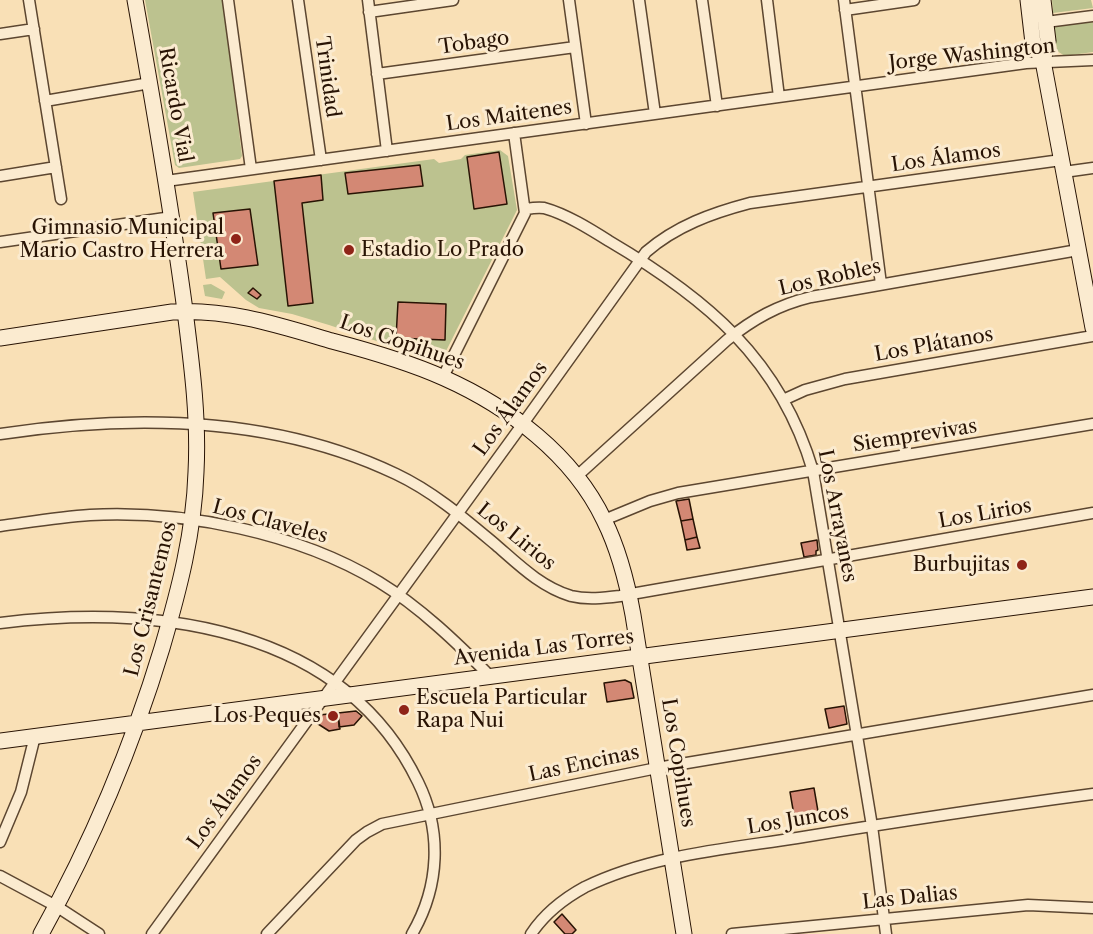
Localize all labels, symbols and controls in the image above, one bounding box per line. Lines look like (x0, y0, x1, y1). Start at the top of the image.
street label: Tobago (437, 26, 511, 60)
street label: Jorge Washington (888, 34, 1056, 76)
street label: Trinidad (309, 35, 345, 119)
street label: Ricardo Vial (153, 45, 197, 165)
street label: Los Maitenes (445, 95, 573, 137)
street label: Los Álamos (890, 138, 1002, 178)
place label: Gimnasio Municipal Mario Castro Herrera (19, 216, 224, 263)
marker: Gimnasio Municipal Mario Castro Herrera (229, 232, 243, 246)
place label: Estadio Lo Prado (361, 238, 524, 262)
marker: Estadio Lo Prado (342, 243, 356, 257)
street label: Los Robles (777, 255, 883, 301)
street label: Los Copihues (337, 310, 467, 376)
street label: Los Plátanos (873, 323, 995, 367)
street label: Los Álamos (469, 357, 553, 461)
street label: Siemprevivas (851, 414, 979, 458)
street label: Los Arrayanes (812, 448, 862, 584)
street label: Los Lirios (937, 494, 1033, 534)
street label: Los Claveles (210, 495, 330, 549)
street label: Los Lirios (472, 498, 560, 576)
street label: Los Crisantemos (120, 519, 182, 679)
place label: Burbujitas (913, 553, 1010, 577)
marker: Burbujitas (1015, 558, 1029, 572)
street label: Avenida Las Torres (453, 625, 635, 671)
place label: Escuela Particular Rapa Nui (416, 686, 587, 733)
street label: Los Copihues (656, 697, 700, 829)
marker: Escuela Particular Rapa Nui (397, 703, 411, 717)
place label: Los Peques (213, 704, 321, 728)
marker: Los Peques (326, 709, 340, 723)
street label: Las Encinas (527, 741, 641, 787)
street label: Los Álamos (183, 750, 267, 854)
street label: Los Juncos (745, 800, 851, 840)
street label: Las Dalias (861, 881, 959, 915)

